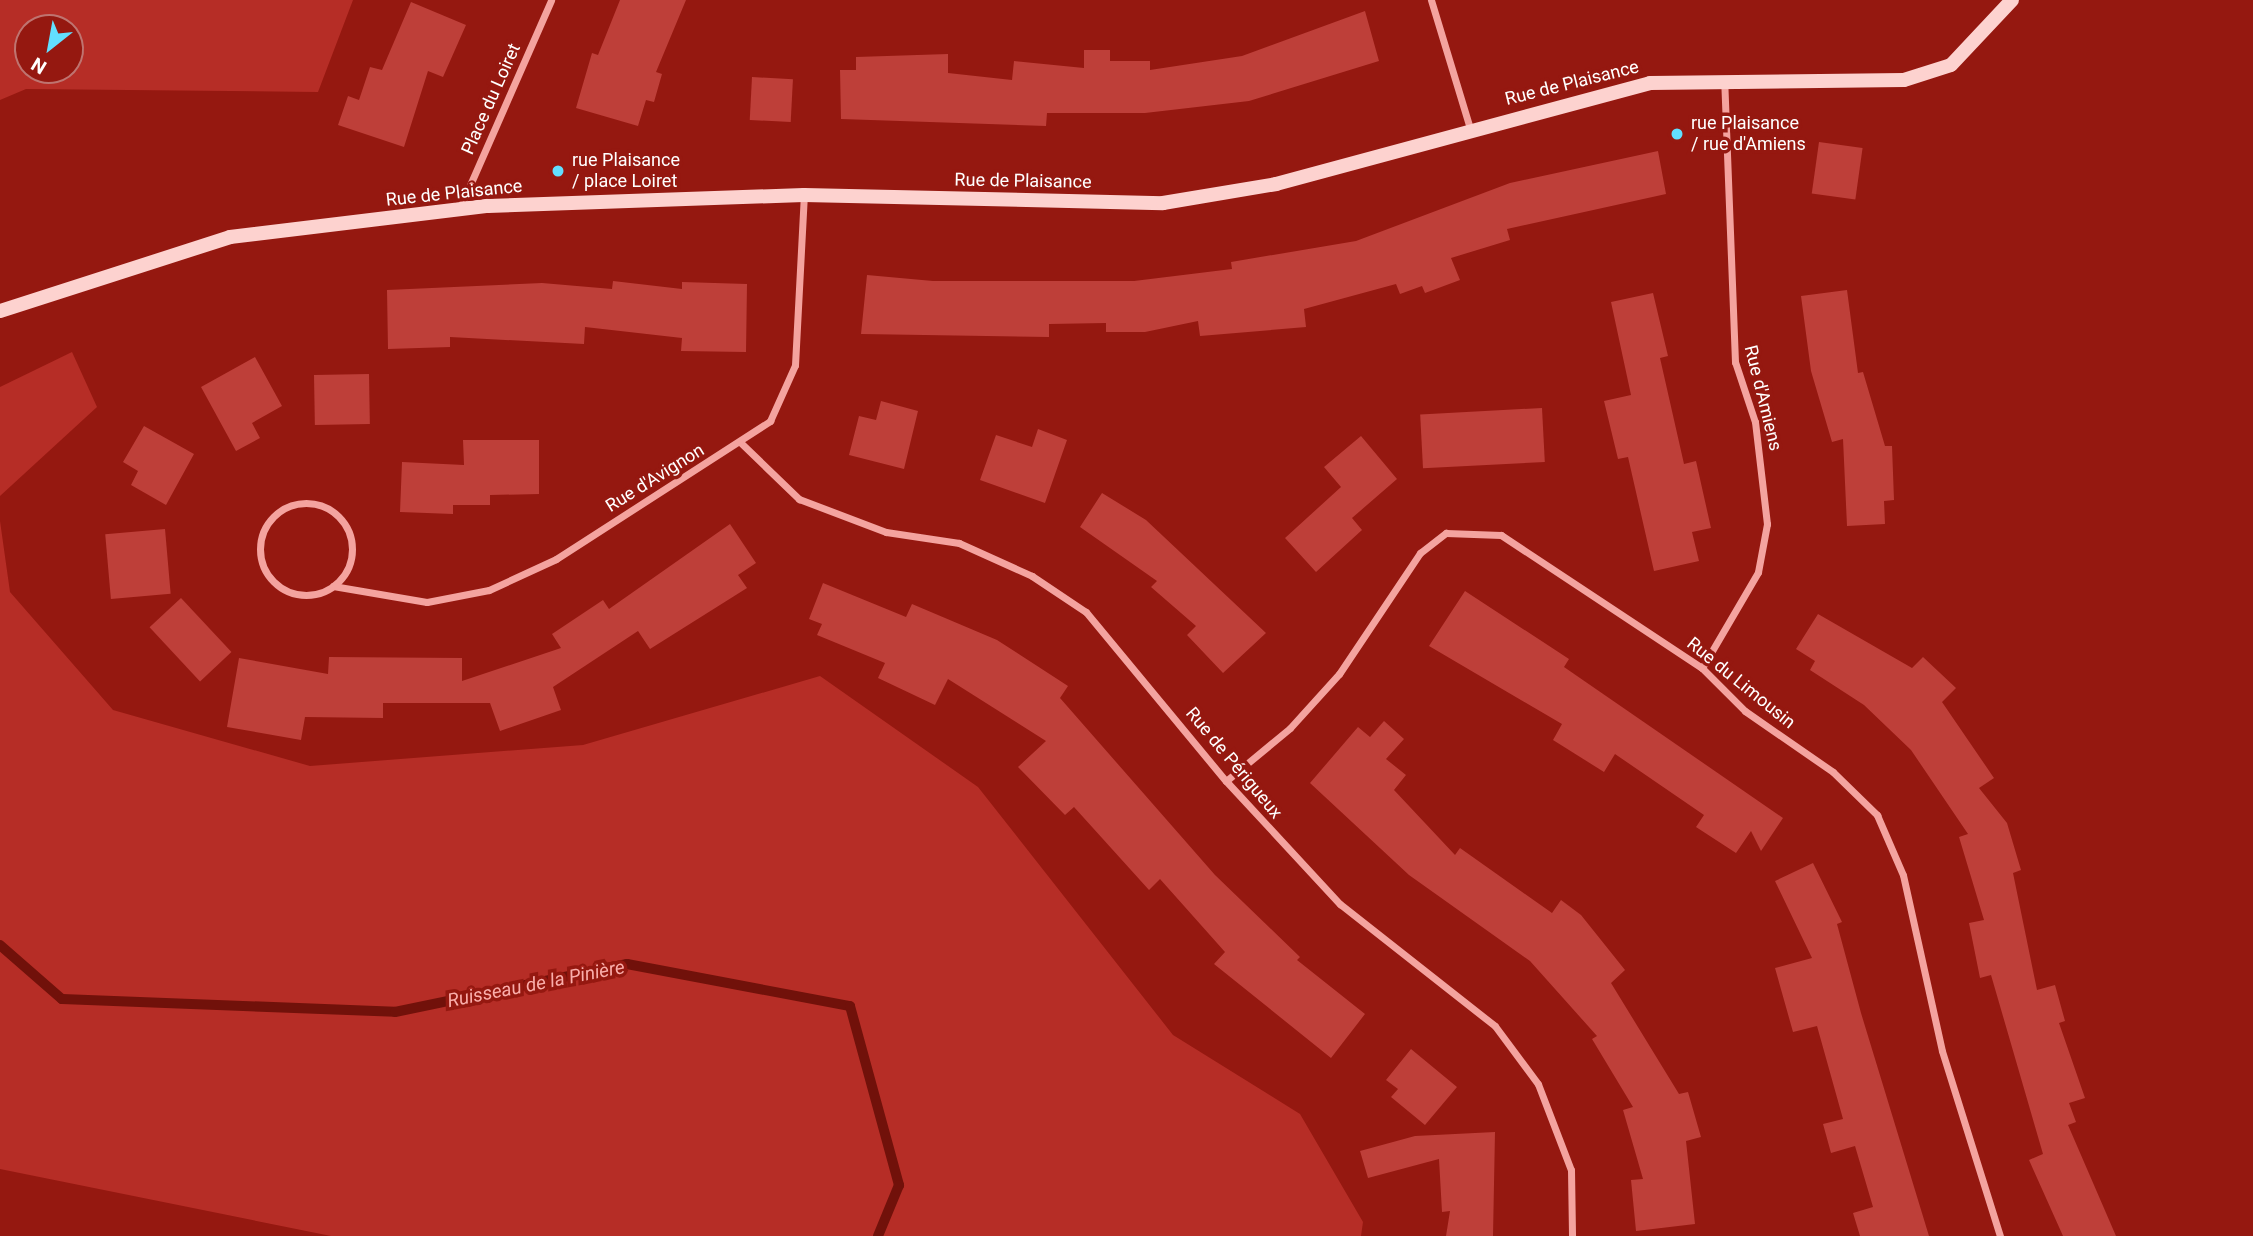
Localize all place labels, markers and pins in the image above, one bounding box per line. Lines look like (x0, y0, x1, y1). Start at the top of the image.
place label: rue Plaisance / rue d'Amiens (1691, 113, 1806, 156)
marker: rue Plaisance / rue d'Amiens (1669, 126, 1685, 142)
place label: rue Plaisance / place Loiret (572, 150, 680, 192)
marker: rue Plaisance / place Loiret (550, 163, 566, 179)

